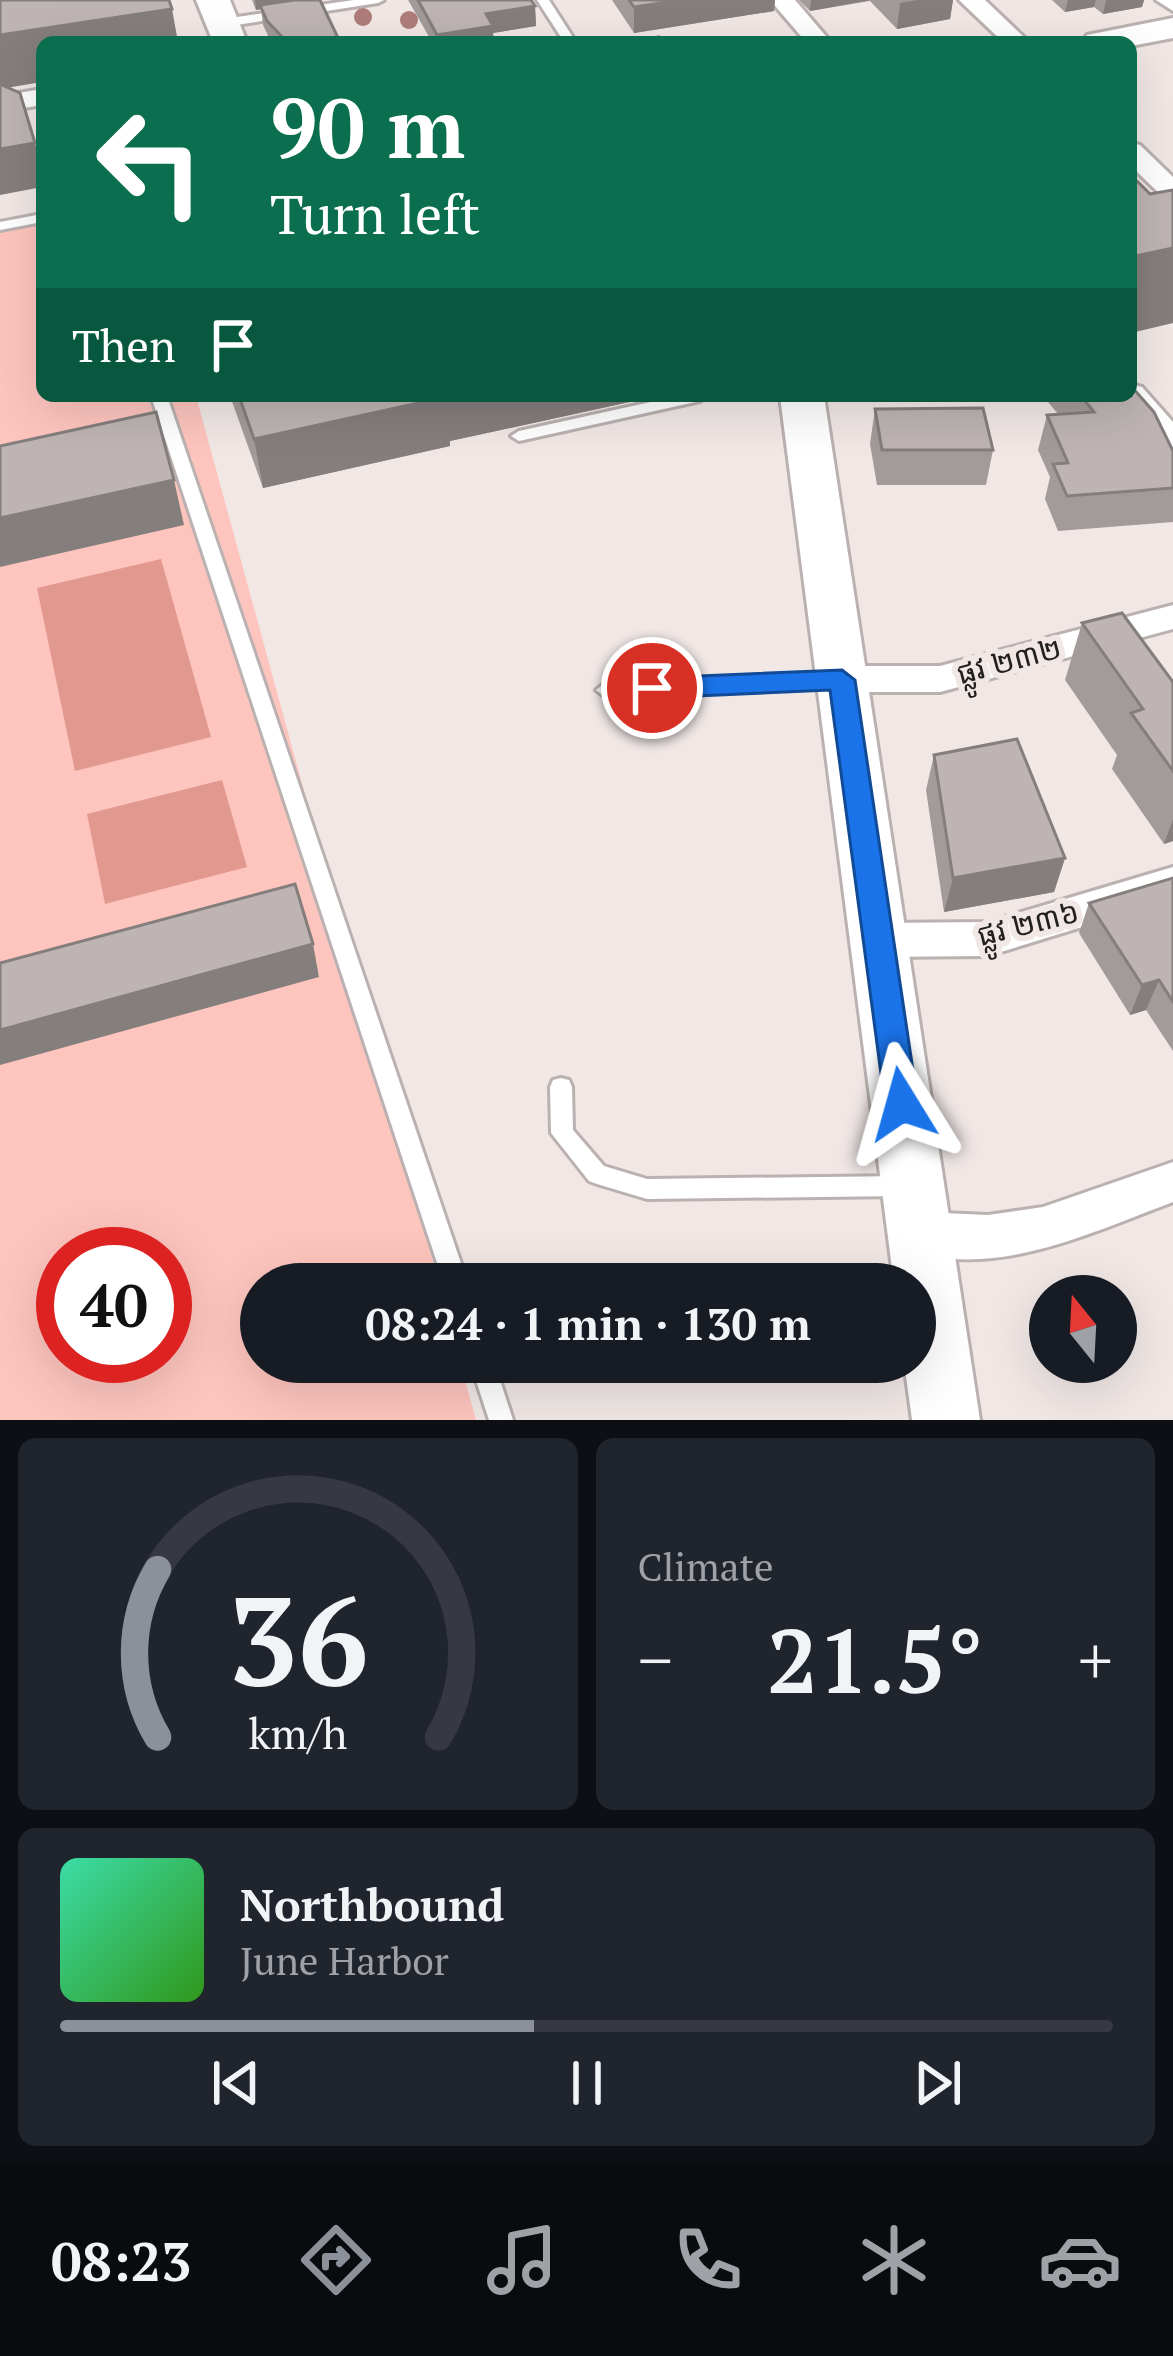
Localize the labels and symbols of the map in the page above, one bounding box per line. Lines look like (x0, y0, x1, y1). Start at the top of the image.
street label: ផ្លូវ ២៣២ (952, 627, 1067, 700)
pin (601, 637, 703, 739)
street label: ផ្លូវ ២៣៦ (973, 891, 1085, 962)
position arrow (839, 1041, 965, 1167)
speed limit sign: 40 (36, 1227, 192, 1383)
north arrow (1029, 1275, 1137, 1383)

